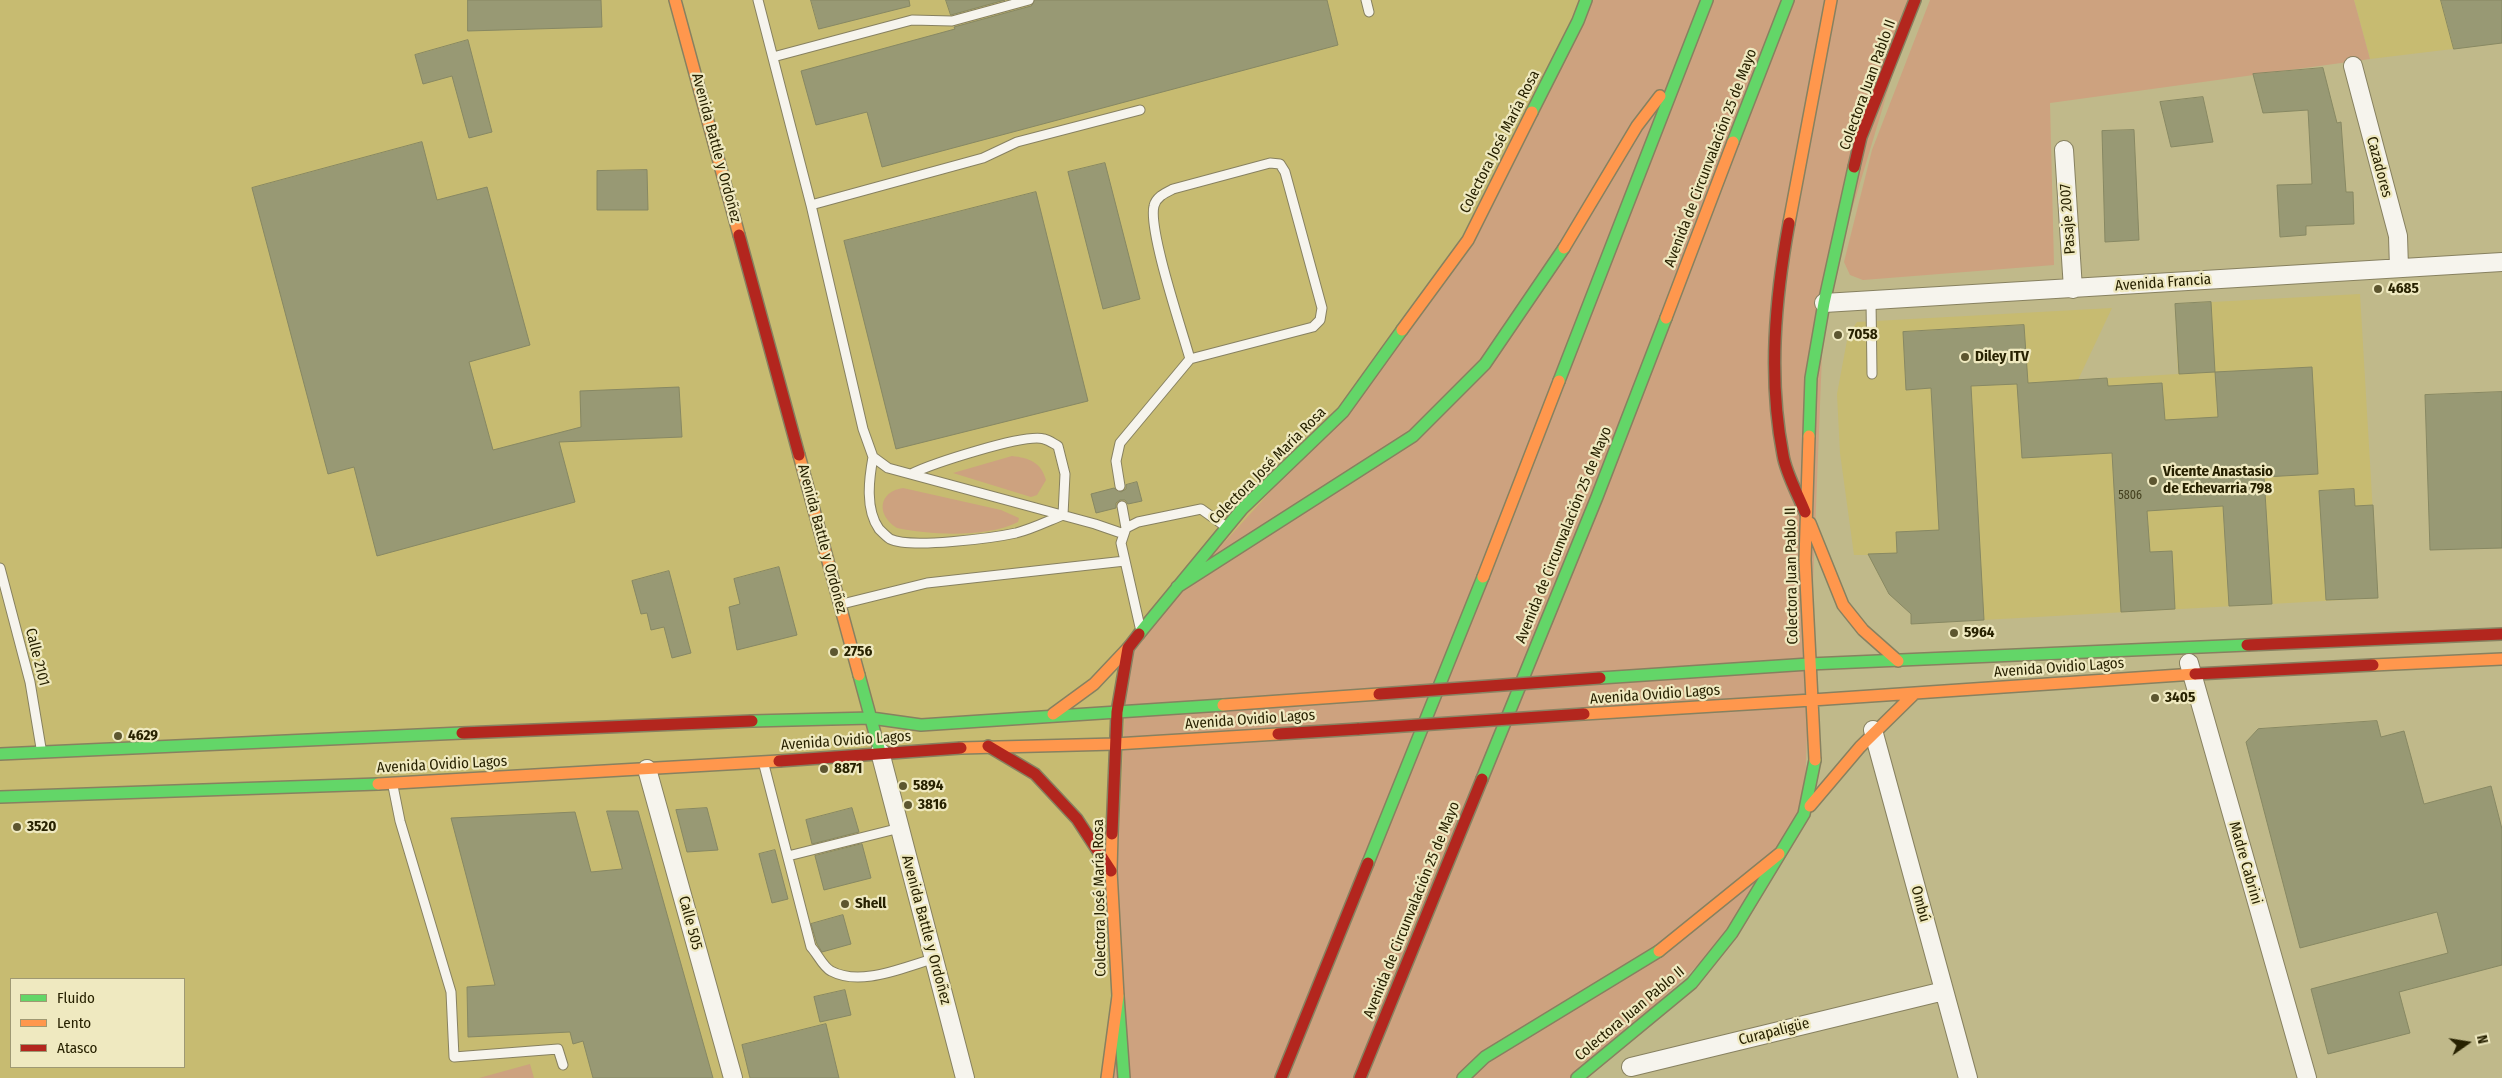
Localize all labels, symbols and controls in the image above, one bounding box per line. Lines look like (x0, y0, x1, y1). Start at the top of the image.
street label: Colectora Juan Pablo II (1836, 17, 1900, 153)
street label: Avenida de Circunvalación 25 de Mayo (1661, 46, 1761, 270)
street label: Colectora José María Rosa (1456, 68, 1544, 216)
street label: Avenida Battle y Ordoñez (687, 71, 745, 225)
street label: Cazadores (2362, 134, 2396, 200)
street label: Pasaje 2007 (2057, 183, 2079, 255)
street label: Avenida Francia (2114, 271, 2212, 295)
place label: 4685 (2388, 280, 2419, 298)
marker: 4685 (2372, 283, 2384, 295)
place label: 7058 (1848, 326, 1878, 344)
marker: 7058 (1832, 329, 1844, 341)
place label: Diley ITV (1975, 348, 2029, 366)
marker: Diley ITV (1959, 351, 1971, 363)
street label: Colectora José María Rosa (1206, 404, 1330, 528)
street label: Avenida de Circunvalación 25 de Mayo (1512, 424, 1616, 646)
street label: Avenida Battle y Ordoñez (793, 462, 851, 616)
place label: Vicente Anastasio de Echevarria 798 (2163, 463, 2273, 498)
marker: Vicente Anastasio de Echevarria 798 (2147, 475, 2159, 487)
house number: 5806 (2118, 489, 2142, 503)
street label: Colectora Juan Pablo II (1782, 507, 1802, 645)
place label: 5964 (1964, 624, 1994, 642)
street label: Calle 2101 (21, 626, 53, 688)
marker: 5964 (1948, 627, 1960, 639)
place label: 2756 (844, 643, 872, 661)
marker: 2756 (828, 646, 840, 658)
street label: Avenida Ovidio Lagos (1993, 654, 2125, 682)
street label: Avenida Ovidio Lagos (1589, 681, 1721, 709)
place label: 3405 (2165, 689, 2195, 707)
marker: 3405 (2149, 692, 2161, 704)
street label: Avenida Ovidio Lagos (1184, 706, 1316, 734)
place label: 4629 (128, 727, 158, 745)
street label: Avenida Ovidio Lagos (780, 727, 912, 755)
marker: 4629 (112, 730, 124, 742)
street label: Avenida Ovidio Lagos (376, 753, 508, 777)
place label: 8871 (834, 760, 862, 778)
marker: 8871 (818, 763, 830, 775)
place label: 5894 (913, 777, 943, 795)
marker: 5894 (897, 780, 909, 792)
place label: 3816 (918, 796, 947, 814)
marker: 3816 (902, 799, 914, 811)
street label: Avenida de Circunvalación 25 de Mayo (1360, 799, 1464, 1021)
place label: 3520 (27, 818, 56, 836)
street label: Colectora José María Rosa (1090, 819, 1110, 977)
street label: Madre Cabrini (2225, 820, 2265, 906)
marker: 3520 (11, 821, 23, 833)
street label: Avenida Battle y Ordoñez (897, 853, 955, 1007)
street label: Ombú (1907, 884, 1933, 924)
street label: Calle 505 (674, 894, 706, 952)
place label: Shell (855, 895, 886, 913)
marker: Shell (839, 898, 851, 910)
street label: Colectora Juan Pablo II (1572, 963, 1688, 1065)
legend (10, 978, 185, 1068)
text: Fluido (57, 989, 95, 1007)
text: Lento (57, 1014, 91, 1032)
street label: Curapaligüe (1737, 1015, 1811, 1049)
north arrow (2442, 1018, 2492, 1068)
text: N (2473, 1034, 2491, 1046)
text: Atasco (57, 1039, 97, 1057)

